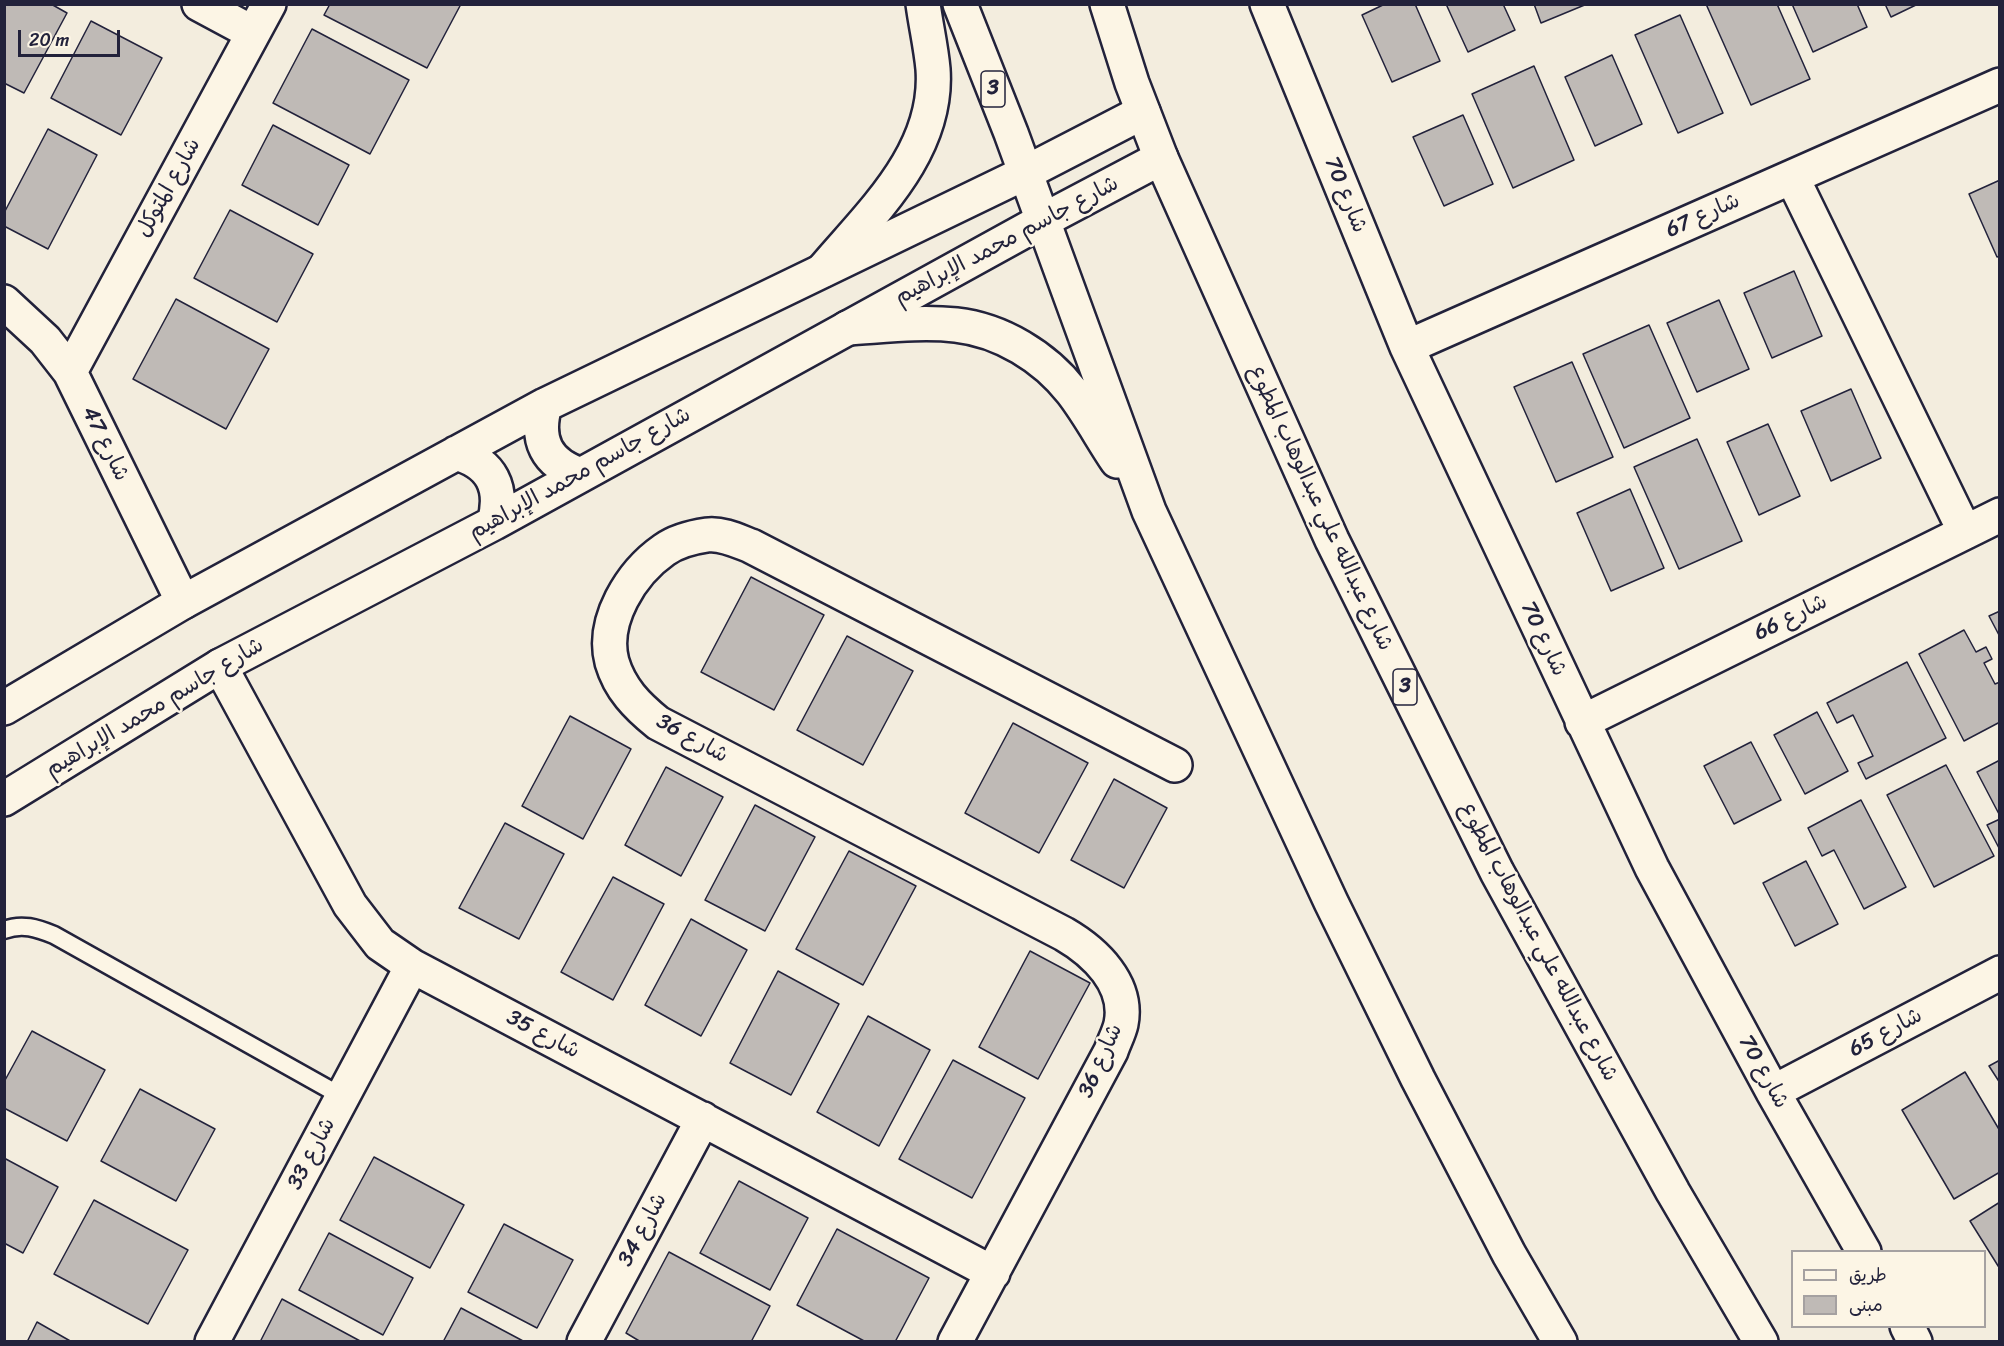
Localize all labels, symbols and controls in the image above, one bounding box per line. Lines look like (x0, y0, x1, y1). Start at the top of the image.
scale bar (21, 18, 123, 56)
text: 20 m (29, 24, 69, 56)
road number: 3 (981, 71, 1005, 107)
street label: شارع المتوكل (131, 134, 207, 242)
street label: شارع 70 (1318, 153, 1372, 237)
street label: شارع جاسم محمد الإبراهيم (890, 171, 1124, 311)
street label: شارع 67 (1662, 188, 1744, 244)
street label: شارع عبدالله علي عبدالوهاب المطوع (1242, 361, 1398, 655)
street label: شارع 47 (76, 402, 134, 486)
street label: شارع جاسم محمد الإبراهيم (464, 402, 696, 546)
street label: شارع 66 (1750, 589, 1832, 647)
street label: شارع 70 (1514, 597, 1572, 681)
street label: شارع جاسم محمد الإبراهيم (41, 632, 269, 784)
road number: 3 (1393, 669, 1417, 705)
street label: شارع 36 (652, 709, 732, 769)
street label: شارع عبدالله علي عبدالوهاب المطوع (1453, 798, 1623, 1086)
street label: شارع 65 (1845, 1003, 1927, 1063)
street label: شارع 35 (502, 1005, 584, 1065)
street label: شارع 36 (1073, 1020, 1129, 1102)
street label: شارع 70 (1732, 1031, 1794, 1113)
street label: شارع 33 (282, 1114, 342, 1194)
street label: شارع 34 (613, 1189, 673, 1271)
legend (1791, 1250, 1986, 1328)
text: طريق (1849, 1259, 1887, 1291)
text: مبنى (1849, 1289, 1883, 1321)

